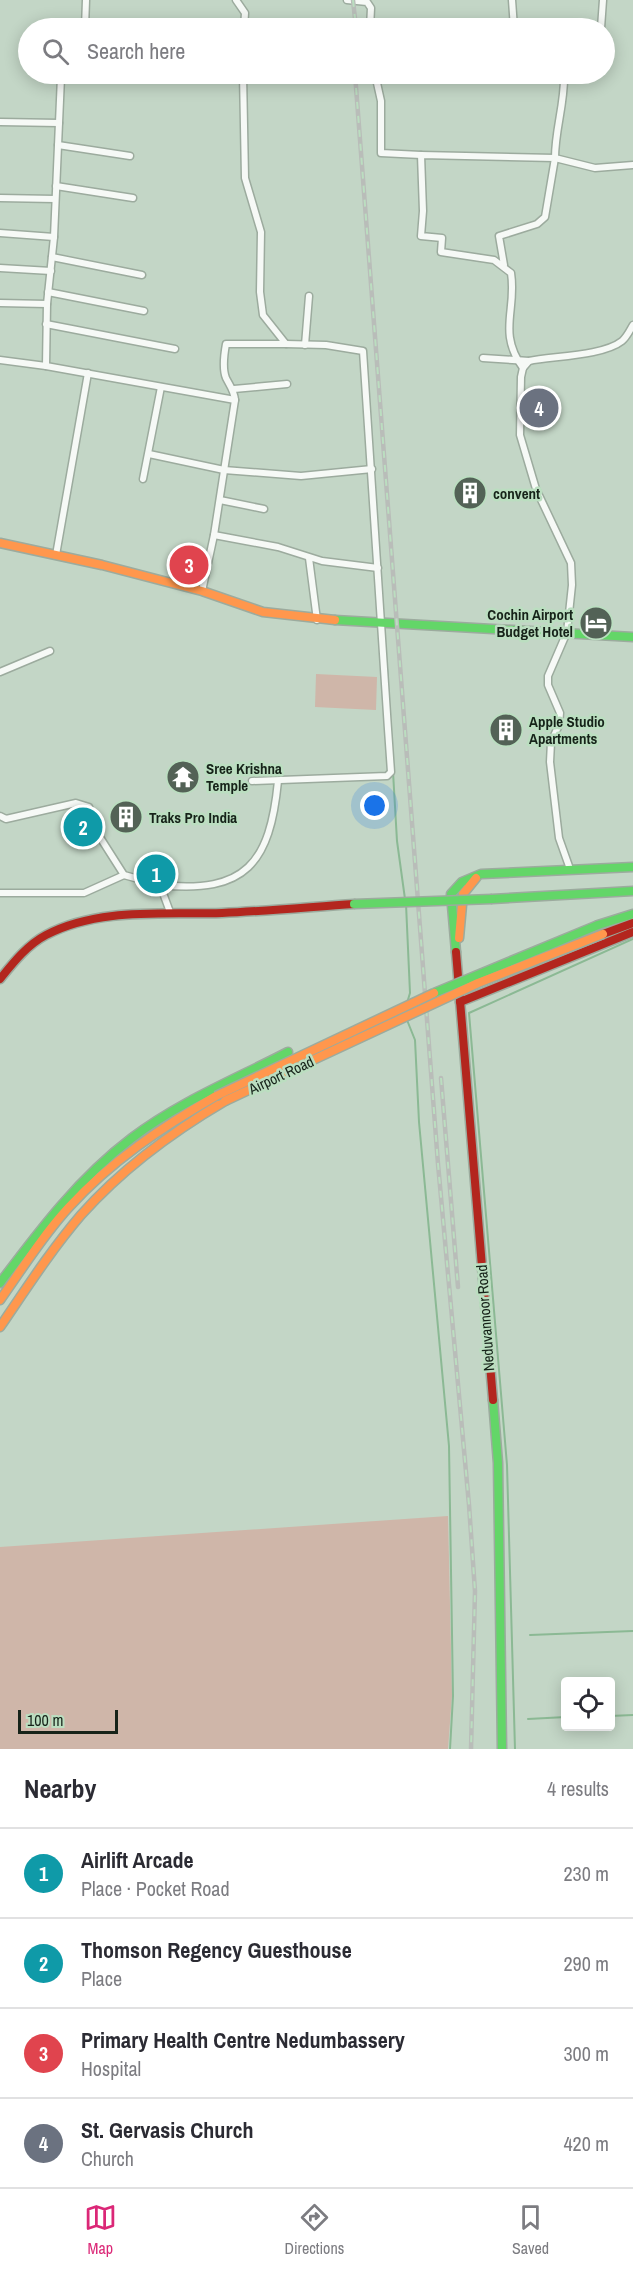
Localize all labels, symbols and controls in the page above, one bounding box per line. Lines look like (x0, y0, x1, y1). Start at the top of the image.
search box (18, 18, 615, 84)
icon: search (39, 35, 72, 68)
text: Search here (87, 36, 185, 66)
pin: 4 (520, 386, 558, 430)
building icon: convent (452, 475, 488, 511)
place label: convent (493, 483, 540, 504)
pin: 3 (170, 542, 208, 588)
place label: Cochin Airport Budget Hotel (487, 604, 573, 642)
hotel icon: Cochin Airport Budget Hotel (578, 605, 614, 641)
place label: Apple Studio Apartments (529, 711, 605, 749)
building icon: Apple Studio Apartments (488, 712, 524, 748)
place label: Sree Krishna Temple (206, 758, 282, 796)
temple icon: Sree Krishna Temple (165, 759, 201, 795)
your location (360, 791, 389, 820)
building icon: Traks Pro India (108, 799, 144, 835)
pin: 2 (64, 804, 103, 850)
place label: Traks Pro India (149, 807, 237, 828)
pin: 1 (136, 852, 176, 896)
street label: Airport Road (244, 1051, 317, 1100)
street label: Neduvannoor Road (471, 1264, 499, 1372)
map controls (561, 1677, 615, 1731)
button: locate (561, 1677, 615, 1731)
scale bar (18, 1707, 118, 1734)
text: 100 m (27, 1709, 63, 1731)
text: Nearby (24, 1771, 96, 1806)
text: 4 results (547, 1775, 609, 1802)
text: Airlift Arcade (81, 1845, 194, 1875)
text: 1 (39, 1860, 48, 1887)
text: 230 m (563, 1860, 609, 1887)
text: Place · Pocket Road (81, 1875, 230, 1902)
text: Thomson Regency Guesthouse (81, 1935, 352, 1965)
text: 2 (39, 1950, 48, 1977)
text: 290 m (563, 1950, 609, 1977)
text: Place (81, 1965, 122, 1992)
text: Primary Health Centre Nedumbassery (81, 2025, 405, 2055)
text: 3 (39, 2040, 48, 2067)
text: 300 m (563, 2040, 609, 2067)
text: Hospital (81, 2055, 141, 2082)
text: St. Gervasis Church (81, 2115, 253, 2145)
text: 4 (39, 2130, 48, 2157)
text: 420 m (563, 2130, 609, 2157)
text: Church (81, 2145, 134, 2172)
tab: Map (84, 2201, 117, 2259)
tab: Directions (284, 2201, 344, 2259)
tab: Saved (512, 2201, 549, 2259)

